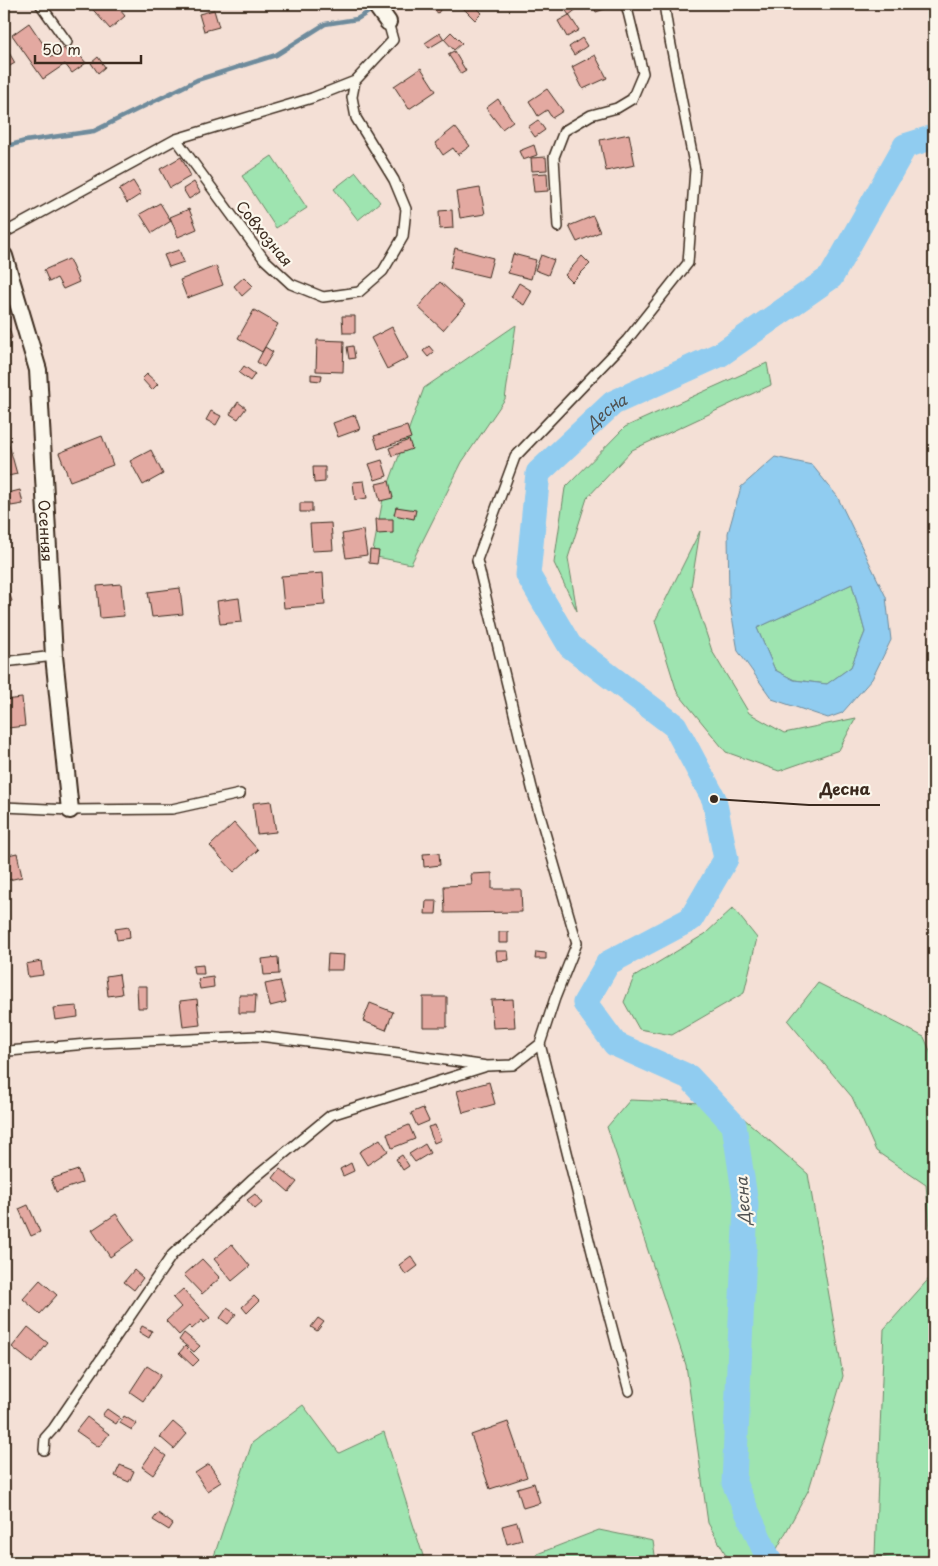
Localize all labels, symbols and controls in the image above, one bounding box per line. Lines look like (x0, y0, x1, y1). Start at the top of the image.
scale bar (35, 32, 141, 64)
text: 50 m (42, 37, 81, 60)
street label: Совхозная (231, 195, 299, 271)
water label: Десна (578, 386, 631, 437)
street label: Осенняя (34, 499, 60, 562)
callout: Десна (809, 774, 880, 805)
text: Десна (819, 776, 871, 800)
water label: Десна (728, 1175, 756, 1228)

